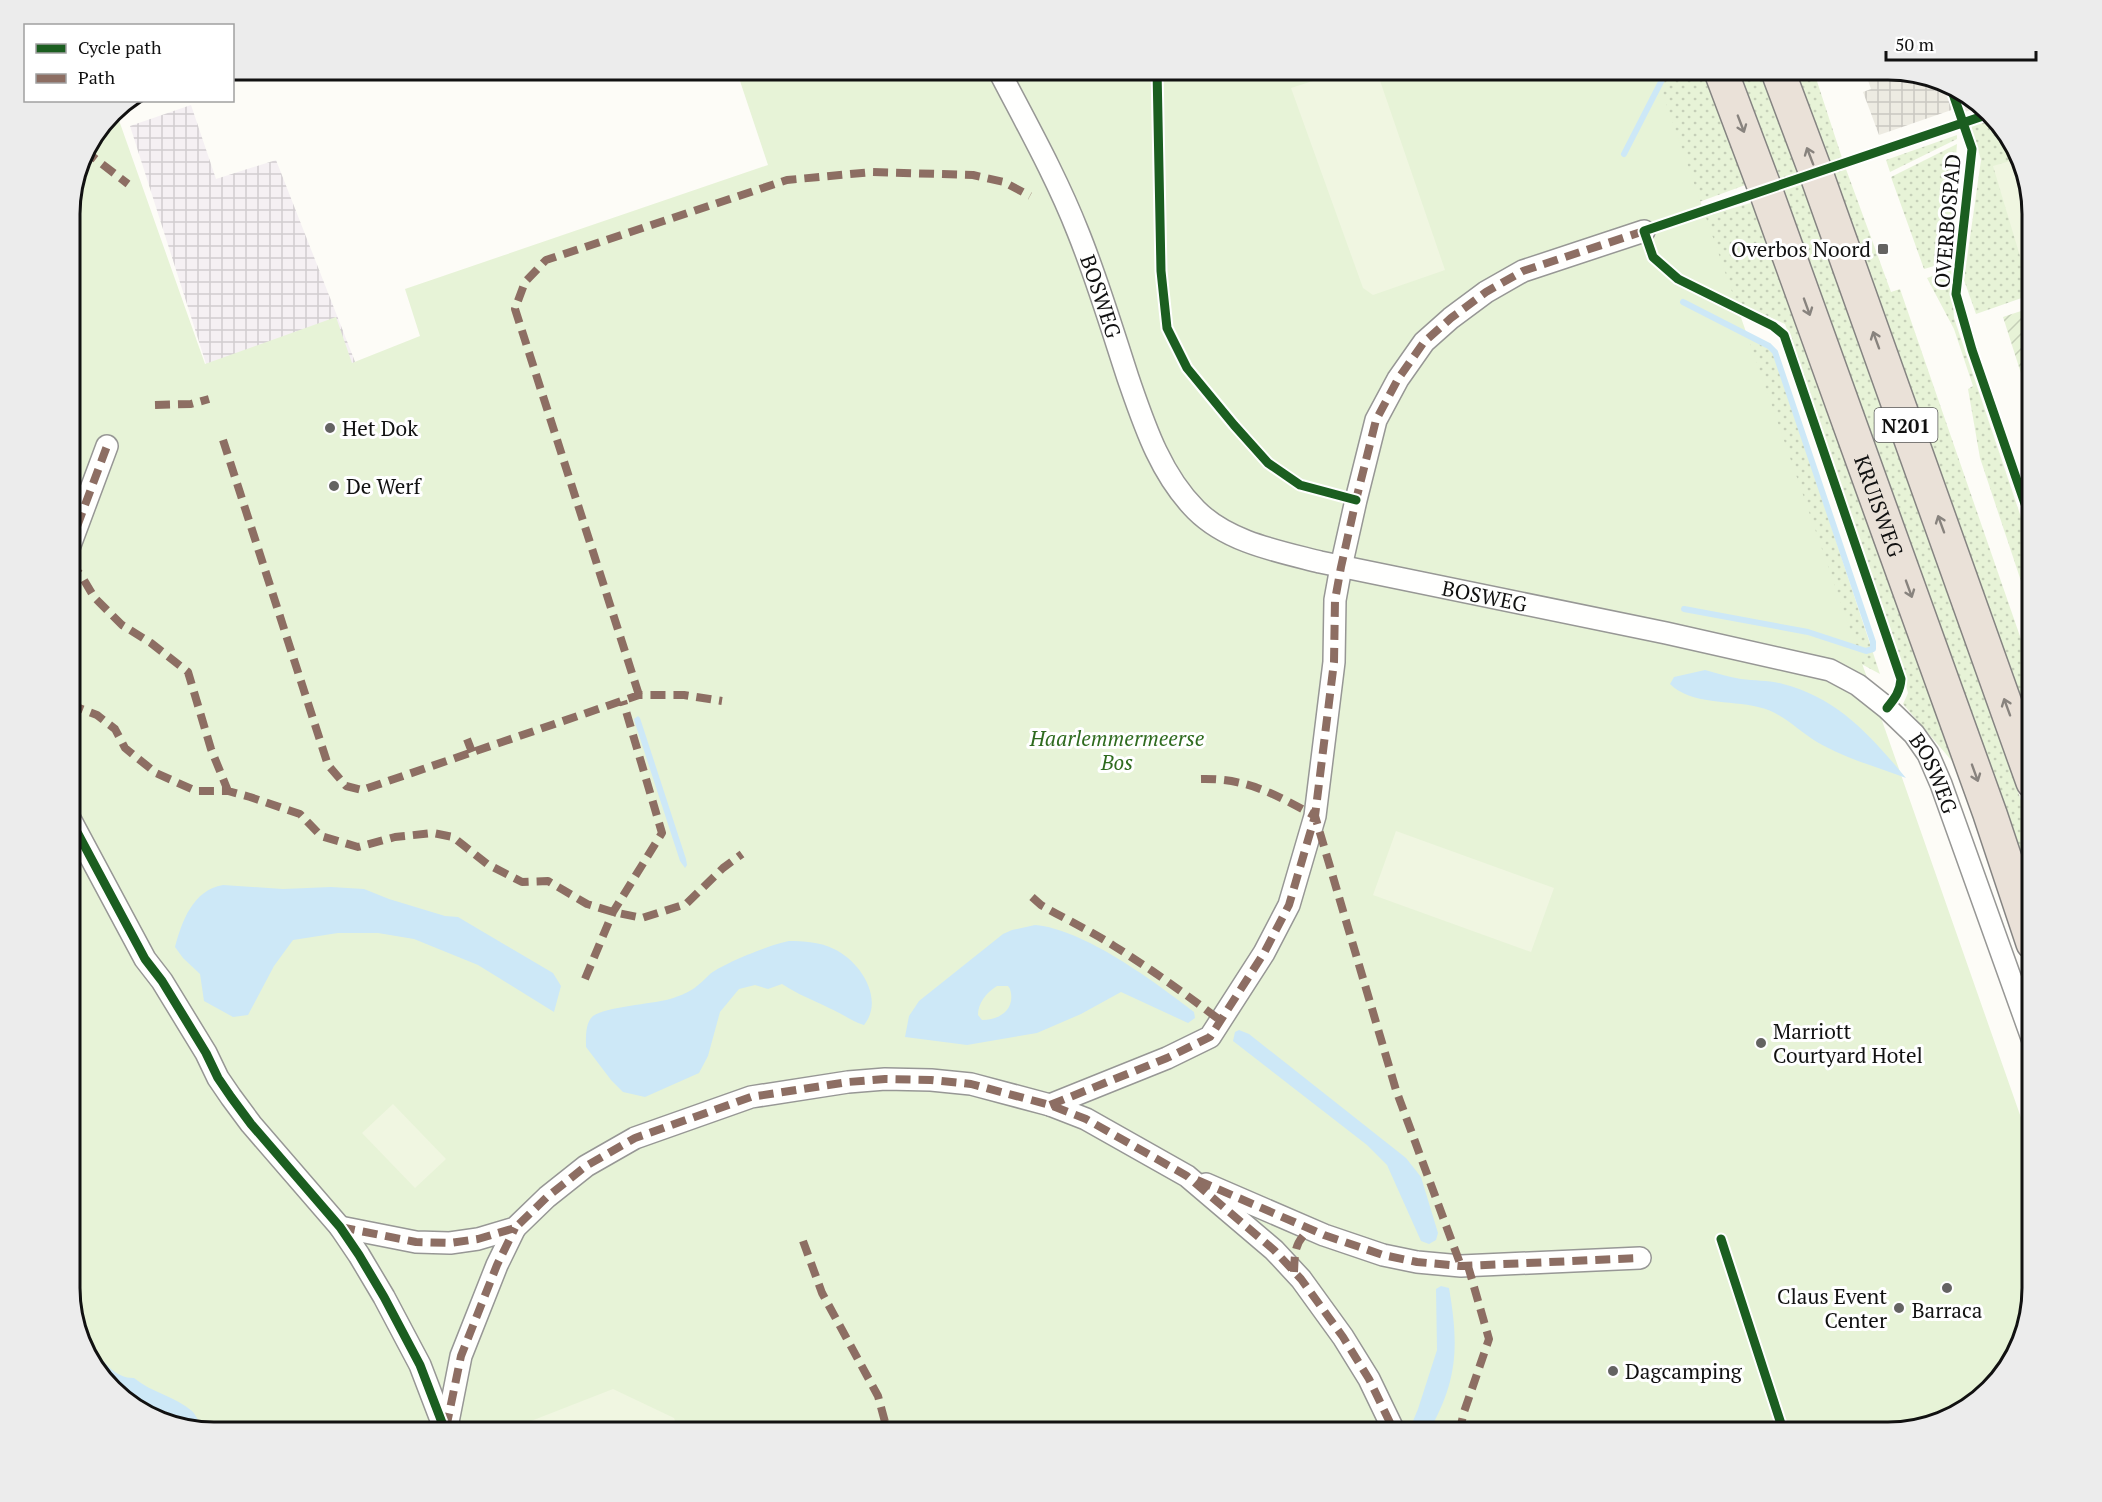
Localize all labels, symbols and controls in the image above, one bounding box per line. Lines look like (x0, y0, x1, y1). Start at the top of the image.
legend (24, 24, 234, 102)
scale bar (1886, 24, 2036, 62)
text: 50 m (1895, 32, 1935, 56)
text: Cycle path (78, 35, 162, 59)
text: Path (78, 65, 115, 89)
one-way arrow (1736, 114, 1747, 133)
one-way arrow (1804, 147, 1815, 166)
street label: OVERBOSPAD (1927, 153, 1967, 289)
place label: Overbos Noord (1731, 235, 1871, 263)
marker: Overbos Noord (1876, 242, 1890, 256)
street label: BOSWEG (1074, 251, 1128, 342)
one-way arrow (1803, 297, 1814, 316)
one-way arrow (1869, 331, 1880, 350)
road number: N201 (1874, 408, 1938, 442)
place label: Het Dok (342, 414, 418, 442)
marker: Het Dok (323, 421, 337, 435)
street label: KRUISWEG (1848, 451, 1910, 561)
place label: De Werf (346, 472, 422, 500)
marker: De Werf (327, 479, 341, 493)
one-way arrow (1935, 515, 1946, 533)
street label: BOSWEG (1440, 573, 1530, 618)
one-way arrow (1904, 579, 1915, 598)
one-way arrow (2000, 698, 2011, 717)
park label: Haarlemmermeerse Bos (1029, 724, 1205, 776)
street label: BOSWEG (1903, 727, 1965, 818)
one-way arrow (1970, 763, 1981, 782)
place label: Marriott Courtyard Hotel (1773, 1017, 1923, 1069)
marker: Marriott Courtyard Hotel (1754, 1036, 1768, 1050)
marker: Barraca (1940, 1281, 1954, 1295)
place label: Claus Event Center (1777, 1282, 1887, 1334)
place label: Barraca (1912, 1296, 1983, 1324)
marker: Claus Event Center (1892, 1301, 1906, 1315)
place label: Dagcamping (1625, 1357, 1743, 1385)
marker: Dagcamping (1606, 1364, 1620, 1378)

